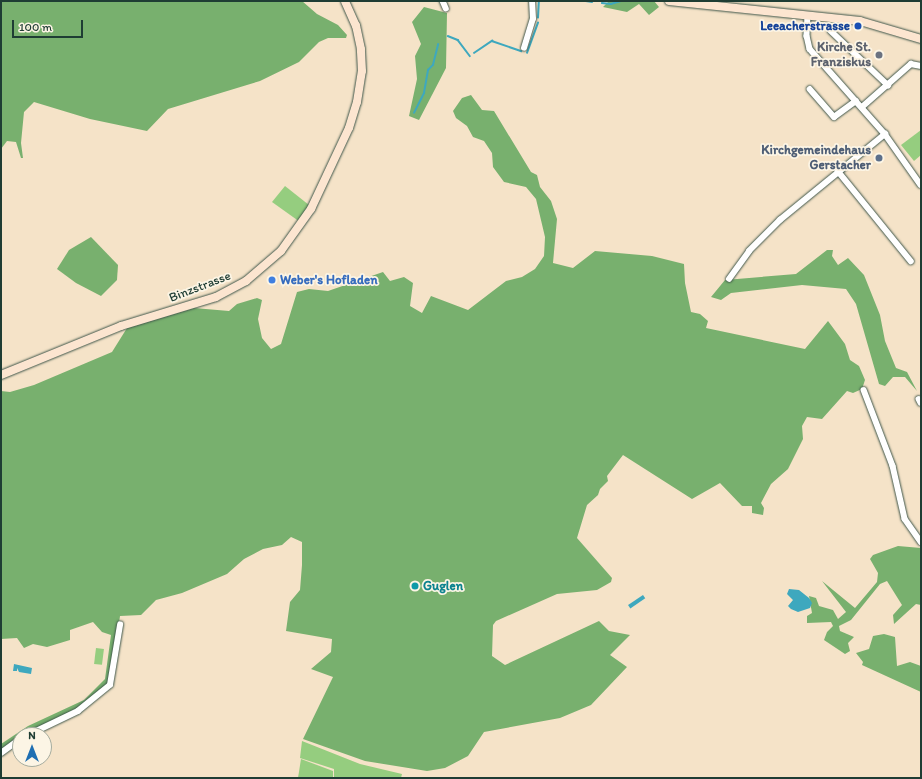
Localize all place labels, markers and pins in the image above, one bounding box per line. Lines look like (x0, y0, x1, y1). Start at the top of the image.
place label: Leeacherstrasse (760, 18, 850, 34)
marker: Leeacherstrasse (853, 21, 863, 31)
place label: Kirche St. Franziskus (811, 40, 871, 71)
marker: Kirche St. Franziskus (874, 50, 884, 60)
place label: Kirchgemeindehaus Gerstacher (761, 143, 871, 174)
marker: Kirchgemeindehaus Gerstacher (874, 153, 884, 163)
place label: Weber's Hofladen (280, 272, 377, 288)
marker: Weber's Hofladen (267, 275, 277, 285)
place label: Guglen (423, 578, 463, 594)
marker: Guglen (410, 581, 420, 591)

